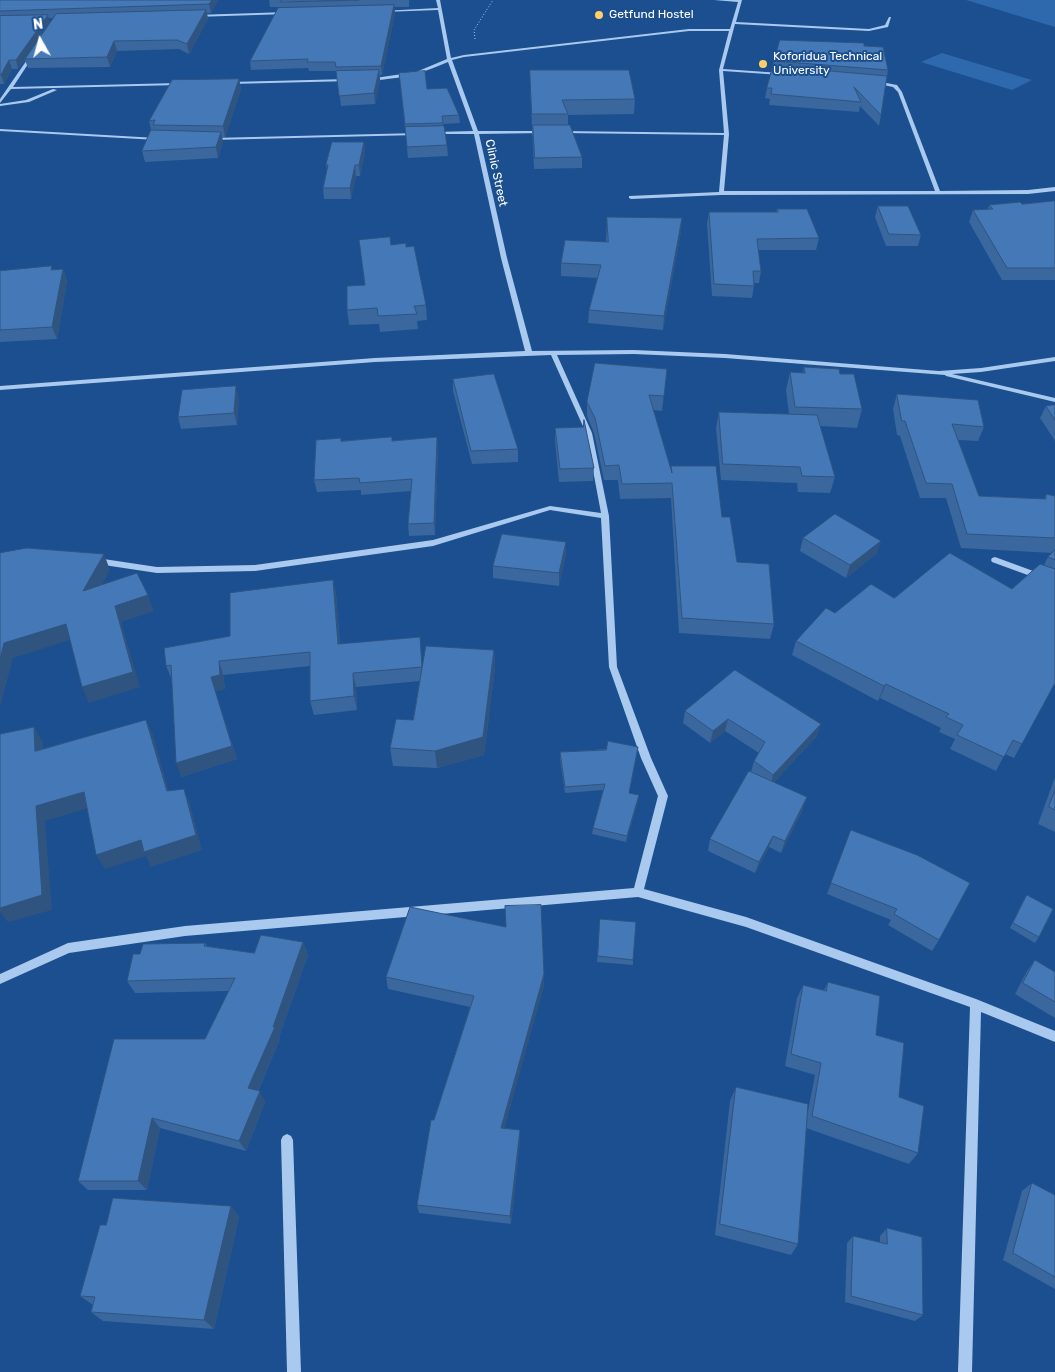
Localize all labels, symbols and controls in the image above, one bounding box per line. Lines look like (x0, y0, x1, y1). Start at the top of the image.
place label: Getfund Hostel (609, 8, 694, 22)
marker: Getfund Hostel (593, 9, 605, 21)
north arrow (15, 15, 65, 65)
text: N (32, 16, 44, 34)
place label: Koforidua Technical University (773, 50, 882, 78)
marker: Koforidua Technical University (757, 58, 769, 70)
street label: Clinic Street (482, 138, 510, 208)

